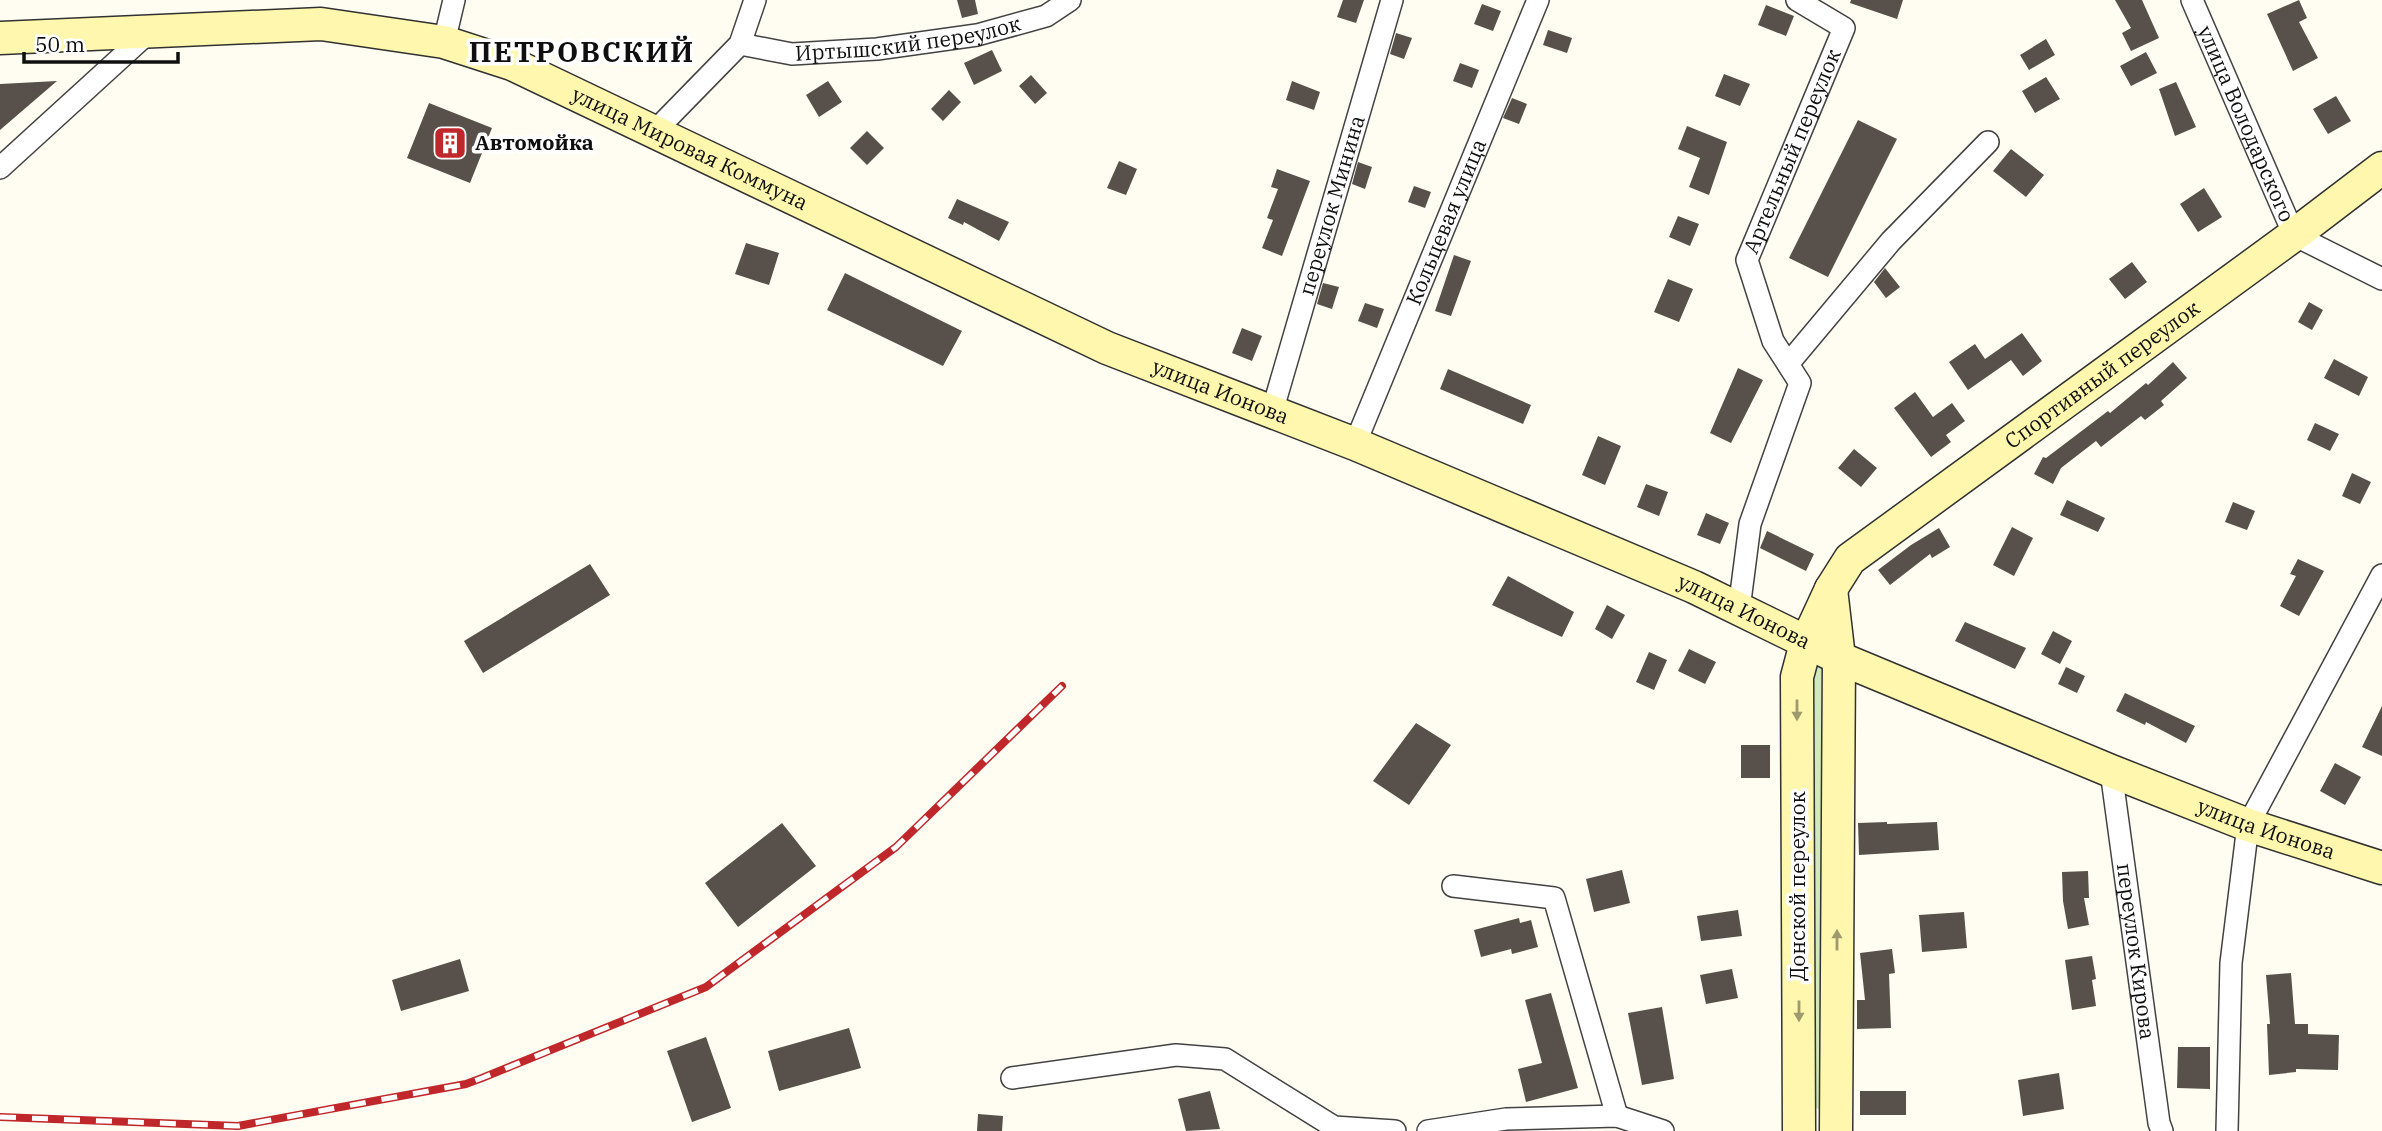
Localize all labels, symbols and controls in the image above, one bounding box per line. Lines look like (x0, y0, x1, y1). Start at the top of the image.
street label: Иртышский переулок (794, 9, 1024, 67)
scale bar (24, 21, 178, 65)
street label: улица Володарского (2192, 21, 2302, 226)
text: 50 m (35, 30, 85, 58)
district label: ПЕТРОВСКИЙ (469, 33, 695, 70)
street label: Артельный переулок (1736, 44, 1847, 258)
street label: улица Мировая Коммуна (567, 80, 813, 216)
street label: переулок Минина (1292, 112, 1371, 299)
building icon: Автомойка (431, 124, 469, 162)
place label: Автомойка (475, 128, 594, 156)
street label: Кольцевая улица (1399, 134, 1492, 309)
street label: Спортивный переулок (1999, 293, 2205, 455)
street label: улица Ионова (1148, 352, 1293, 430)
street label: улица Ионова (1674, 567, 1816, 655)
one-way arrow (1791, 699, 1803, 721)
street label: Донской переулок (1783, 791, 1811, 981)
street label: улица Ионова (2193, 791, 2339, 865)
street label: переулок Кирова (2111, 861, 2162, 1041)
one-way arrow (1831, 929, 1843, 951)
one-way arrow (1793, 1000, 1805, 1022)

